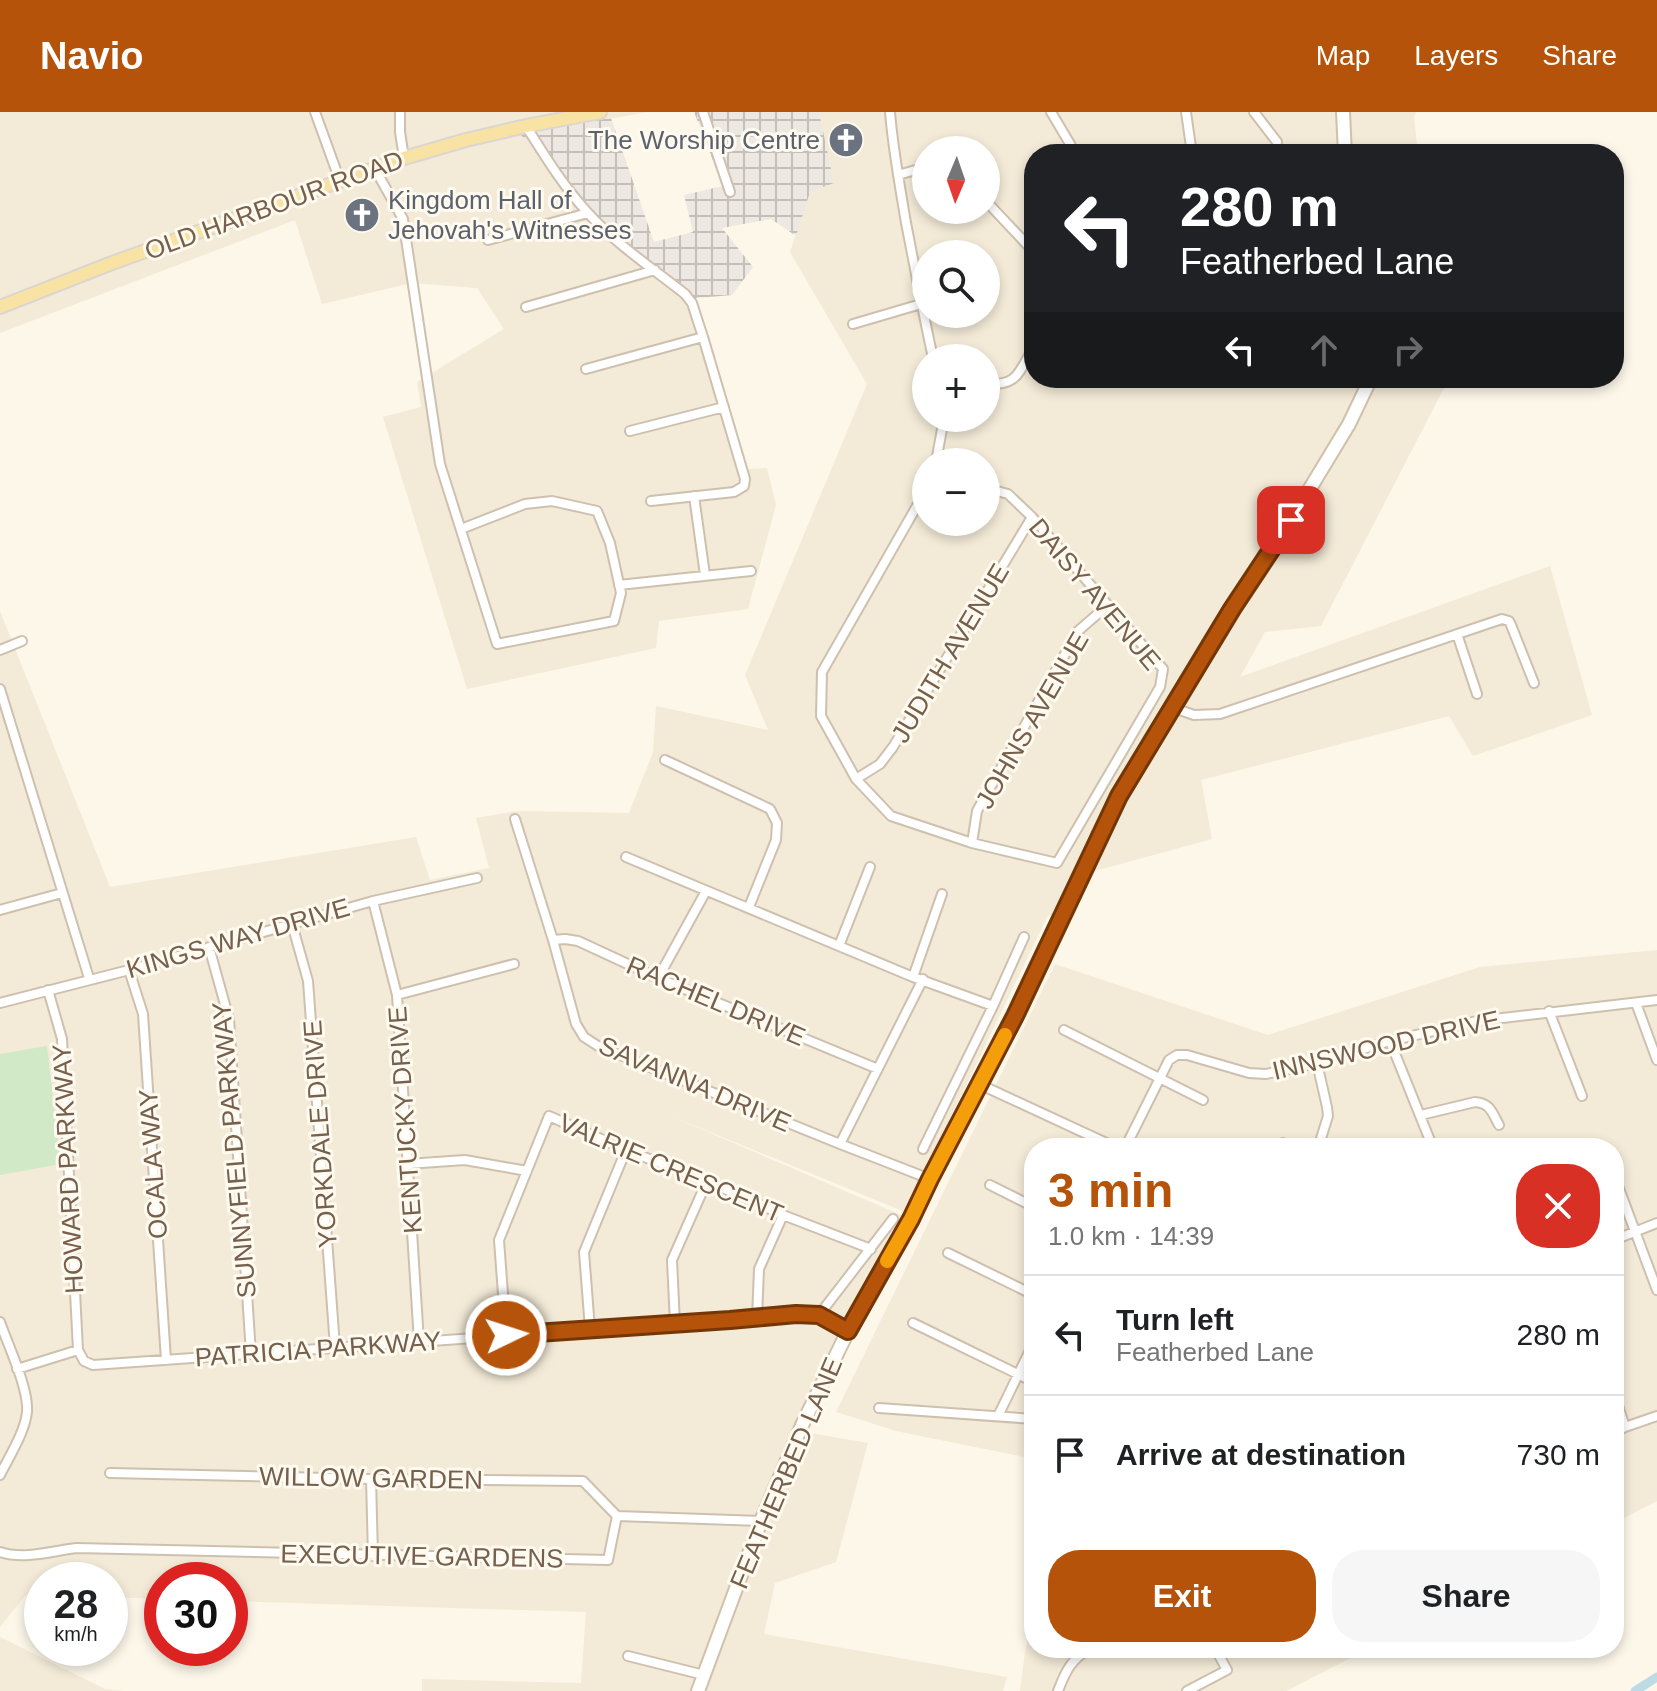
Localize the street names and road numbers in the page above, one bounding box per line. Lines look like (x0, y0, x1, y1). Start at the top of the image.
street label: OLD HARBOUR ROAD (141, 144, 407, 266)
street label: DAISY AVENUE (1023, 512, 1167, 676)
street label: JUDITH AVENUE (885, 558, 1015, 748)
street label: JOHNS AVENUE (969, 626, 1095, 814)
street label: KINGS WAY DRIVE (123, 892, 353, 984)
street label: RACHEL DRIVE (622, 950, 810, 1052)
street label: SUNNYFIELD PARKWAY (206, 1001, 262, 1299)
street label: INNSWOOD DRIVE (1269, 1004, 1503, 1086)
street label: KENTUCKY DRIVE (382, 1005, 428, 1235)
street label: YORKDALE DRIVE (297, 1019, 343, 1249)
street label: SAVANNA DRIVE (594, 1030, 796, 1138)
street label: HOWARD PARKWAY (46, 1043, 90, 1295)
street label: OCALA WAY (133, 1088, 173, 1240)
street label: VALRIE CRESCENT (554, 1107, 788, 1229)
street label: PATRICIA PARKWAY (194, 1325, 442, 1373)
street label: FEATHERBED LANE (724, 1353, 848, 1593)
street label: WILLOW GARDEN (259, 1461, 483, 1495)
street label: EXECUTIVE GARDENS (280, 1539, 564, 1573)

